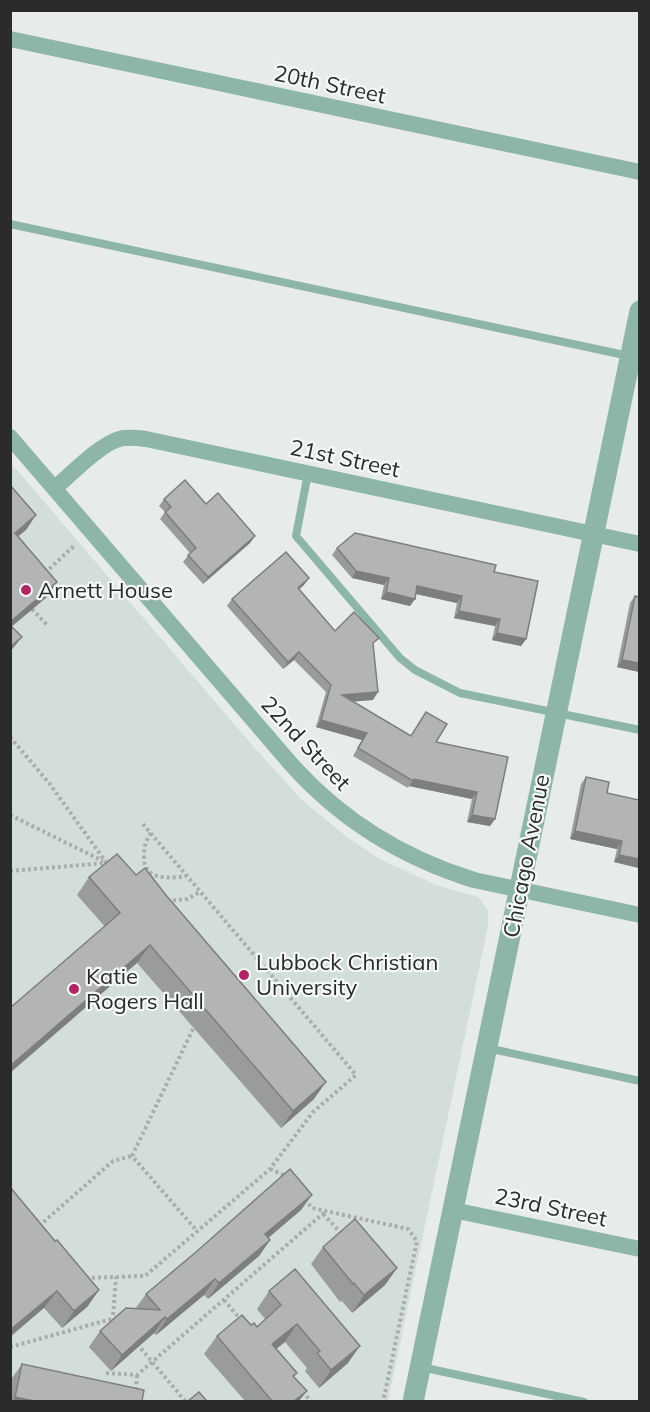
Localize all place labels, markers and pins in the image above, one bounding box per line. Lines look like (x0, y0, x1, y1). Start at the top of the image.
place label: Arnett House (38, 576, 173, 604)
marker: Arnett House (19, 583, 33, 597)
place label: Lubbock Christian University (256, 948, 438, 1001)
place label: Katie Rogers Hall (86, 962, 204, 1015)
marker: Lubbock Christian University (237, 968, 251, 982)
marker: Katie Rogers Hall (67, 982, 81, 996)

